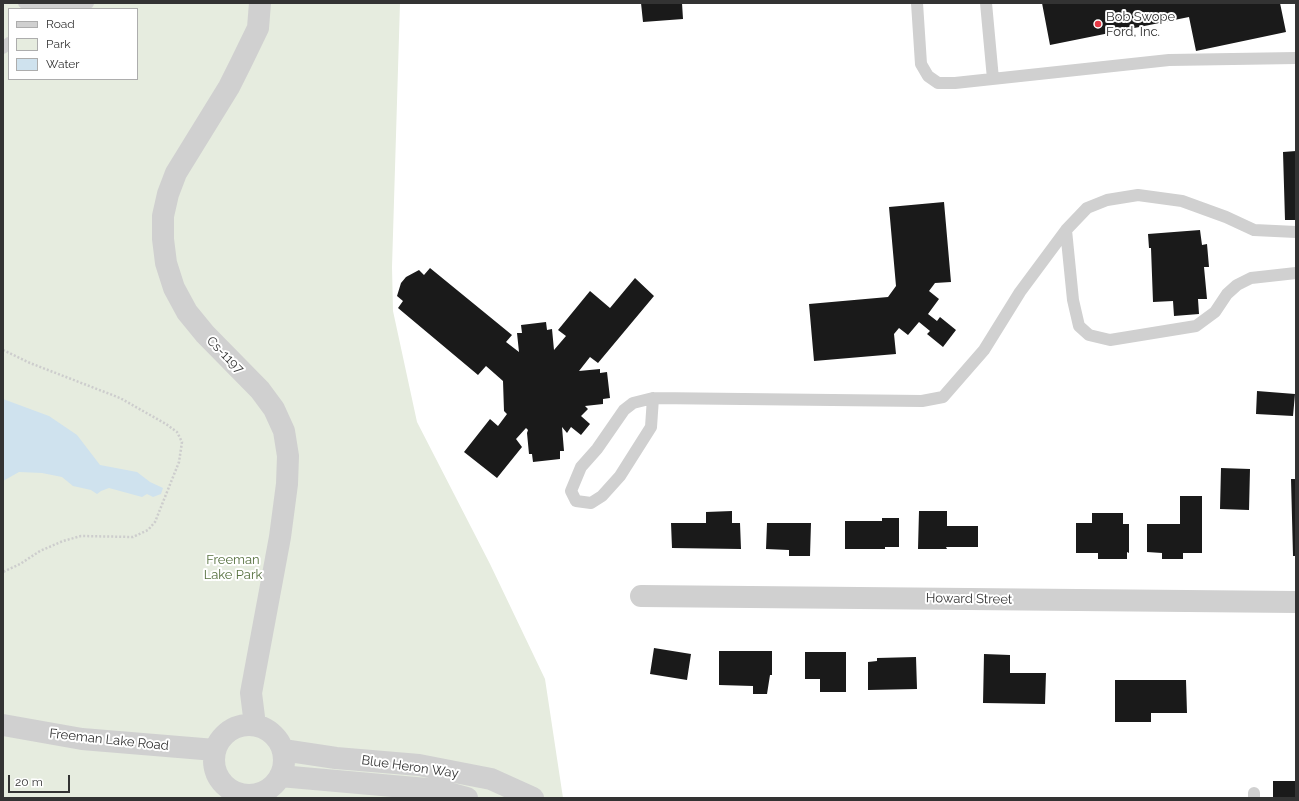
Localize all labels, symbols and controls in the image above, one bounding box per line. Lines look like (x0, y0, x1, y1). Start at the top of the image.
legend (8, 8, 138, 80)
place label: Bob Swope Ford, Inc. (1106, 9, 1175, 40)
text: Road (46, 17, 75, 31)
marker: Bob Swope Ford, Inc. (1093, 19, 1103, 29)
text: Park (46, 37, 71, 51)
text: Water (46, 57, 80, 71)
street label: Cs-1197 (203, 333, 247, 377)
park label: Freeman Lake Park (204, 552, 262, 583)
street label: Howard Street (926, 590, 1012, 608)
street label: Freeman Lake Road (48, 726, 170, 754)
street label: Blue Heron Way (360, 752, 460, 782)
scale bar (10, 767, 72, 793)
text: 20 m (15, 775, 43, 789)

